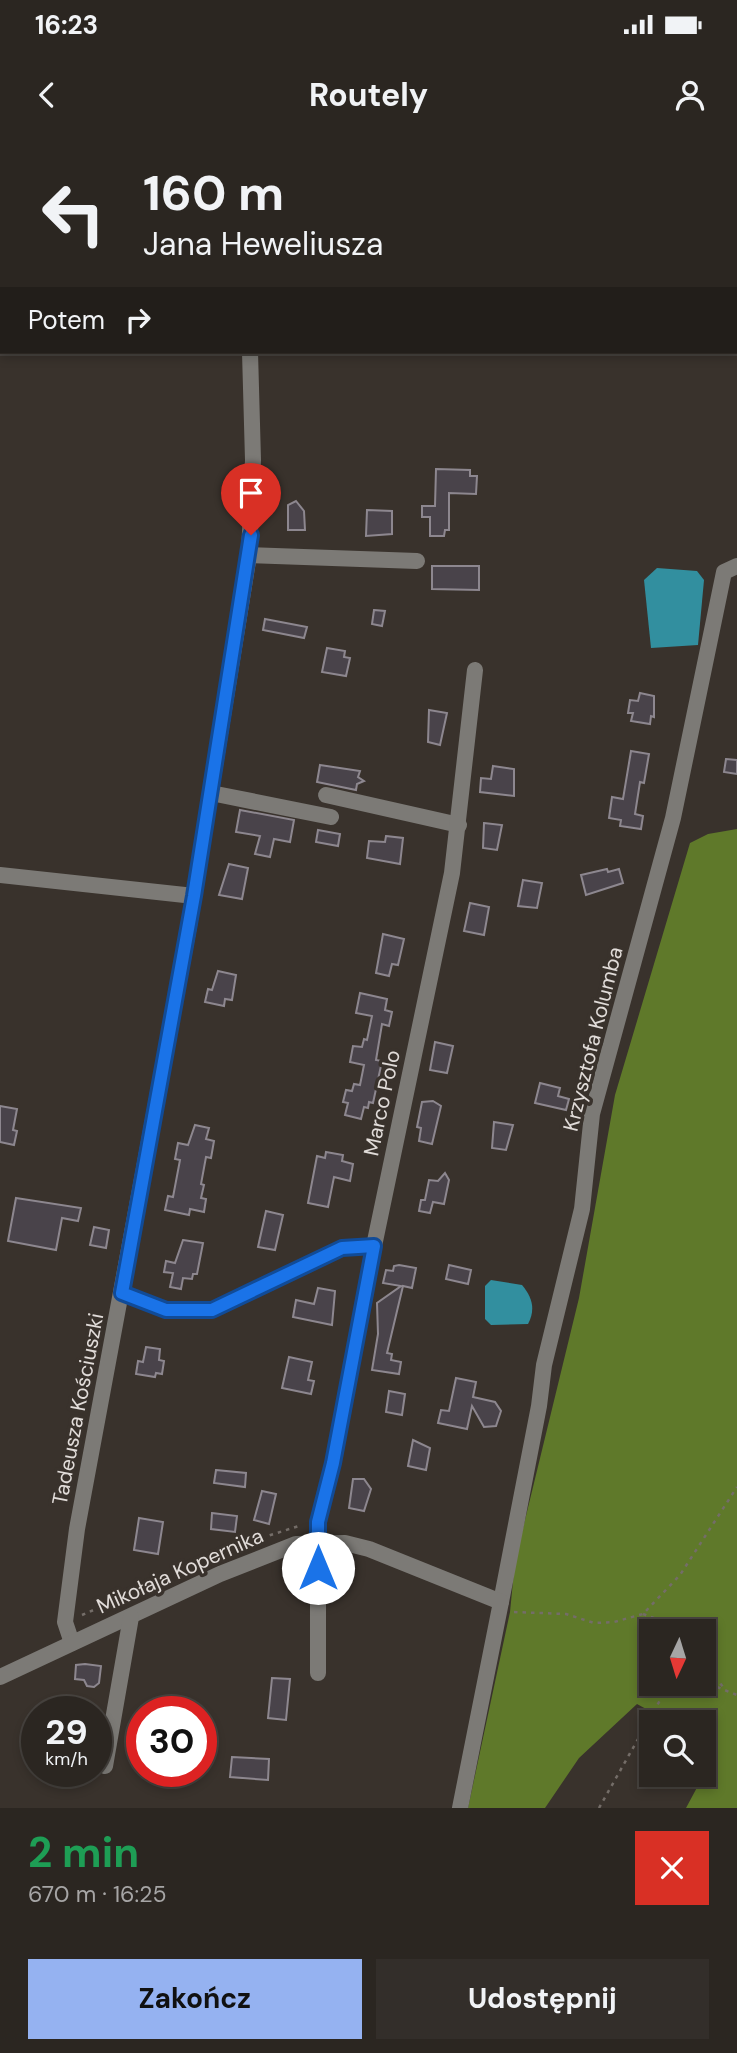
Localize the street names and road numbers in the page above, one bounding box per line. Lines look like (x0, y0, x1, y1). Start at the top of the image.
street label: Krzysztofa Kolumba (557, 944, 629, 1134)
street label: Marco Polo (357, 1047, 407, 1159)
street label: Tadeusza Kościuszki (46, 1310, 110, 1508)
street label: Mikołaja Kopernika (92, 1522, 268, 1620)

